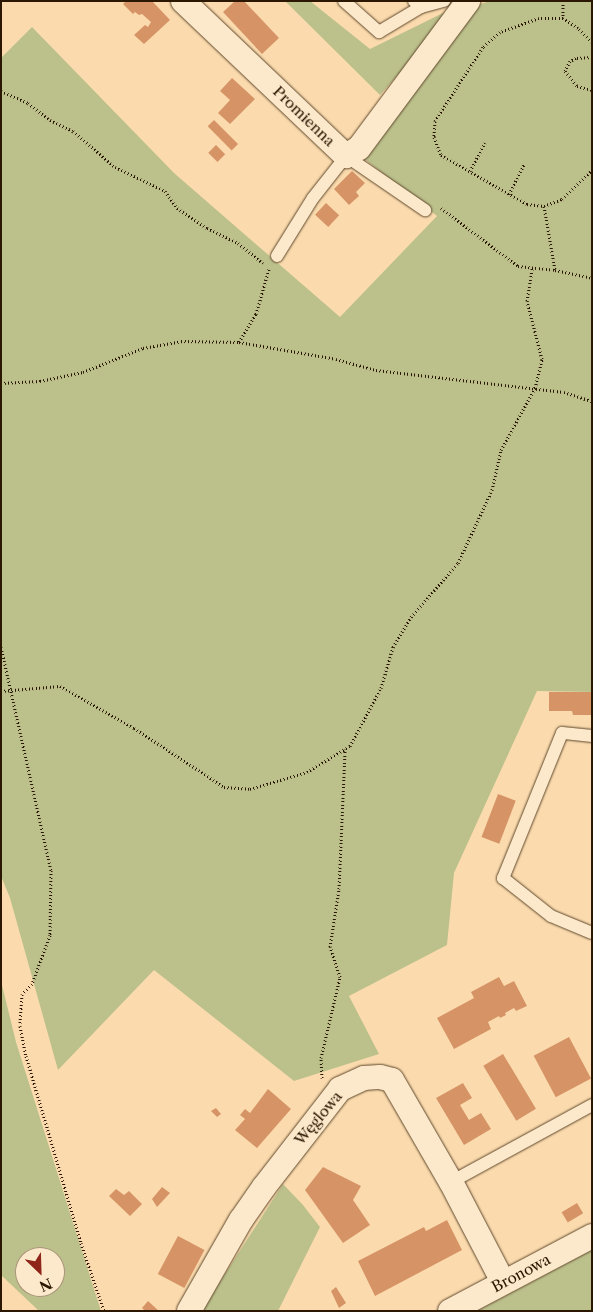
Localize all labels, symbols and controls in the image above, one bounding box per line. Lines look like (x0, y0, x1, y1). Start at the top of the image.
street label: Promienna (269, 82, 339, 150)
street label: Węglowa (290, 1087, 346, 1149)
north arrow (15, 1247, 65, 1297)
street label: Bronowa (489, 1250, 553, 1296)
text: N (36, 1274, 55, 1295)

